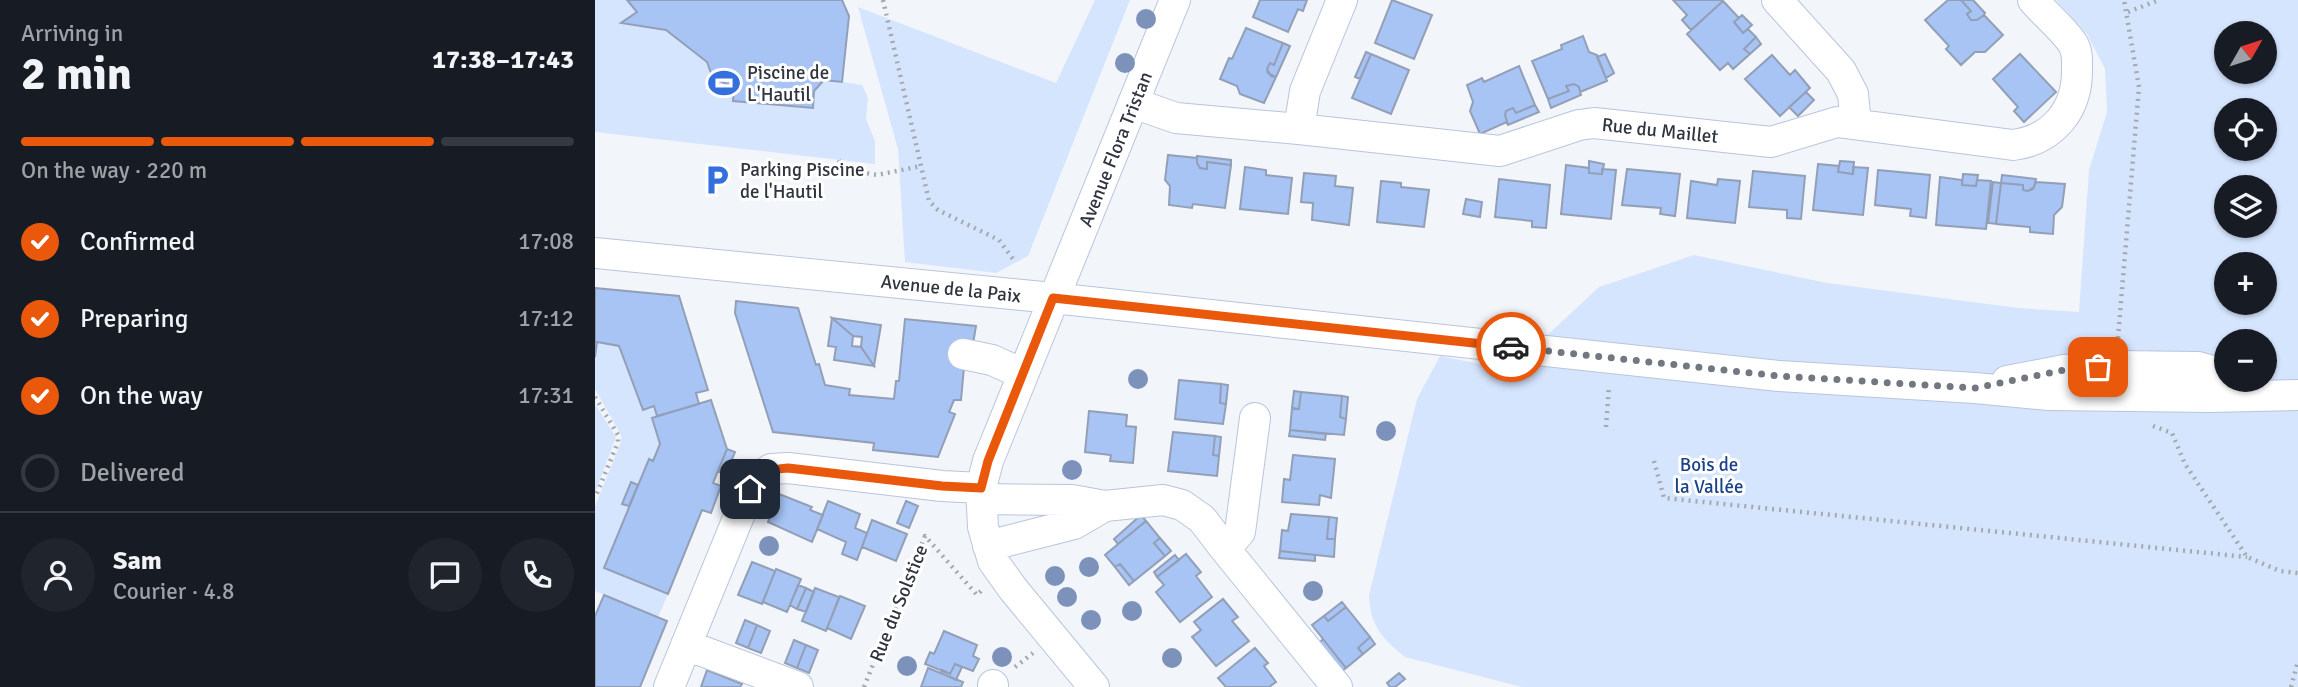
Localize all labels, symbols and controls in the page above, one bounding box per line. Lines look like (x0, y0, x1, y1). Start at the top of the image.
text: Arriving in (21, 19, 123, 48)
north arrow (2214, 21, 2277, 84)
map controls (2214, 21, 2277, 392)
text: 17:38–17:43 (432, 44, 574, 76)
text: 2 min (21, 46, 132, 102)
place label: Piscine de L'Hautil (747, 61, 829, 107)
sports icon: Piscine de L'Hautil (707, 66, 741, 100)
street label: Avenue Flora Tristan (1074, 68, 1158, 231)
button: locate (2214, 98, 2277, 161)
street label: Rue du Maillet (1601, 113, 1720, 149)
text: On the way · 220 m (21, 156, 207, 185)
place label: Parking Piscine de l'Hautil (740, 158, 865, 204)
parking icon: Parking Piscine de l'Hautil (700, 163, 734, 197)
button: layers (2214, 175, 2277, 238)
icon: check (21, 223, 59, 261)
text: Confirmed (80, 226, 195, 258)
text: 17:08 (518, 227, 574, 256)
button: + (2214, 252, 2277, 315)
street label: Avenue de la Paix (880, 270, 1022, 308)
icon: check (21, 300, 59, 338)
text: Preparing (80, 303, 188, 335)
text: 17:12 (518, 304, 574, 333)
courier (1476, 312, 1546, 382)
icon: car (1492, 328, 1530, 366)
button: − (2214, 329, 2277, 392)
pin (2068, 337, 2128, 397)
icon: bag (2079, 348, 2117, 386)
icon: check (21, 377, 59, 415)
text: On the way (80, 380, 203, 412)
text: 17:31 (518, 381, 574, 410)
park label: Bois de la Vallée (1674, 453, 1744, 499)
text: Delivered (80, 457, 185, 489)
pin (720, 459, 780, 519)
icon: home (731, 470, 769, 508)
button: person (21, 538, 95, 612)
button: chat (408, 538, 482, 612)
button: phone (500, 538, 574, 612)
street label: Rue du Solstice (865, 541, 933, 666)
text: Sam (113, 545, 162, 577)
text: Courier · 4.8 (113, 577, 234, 606)

